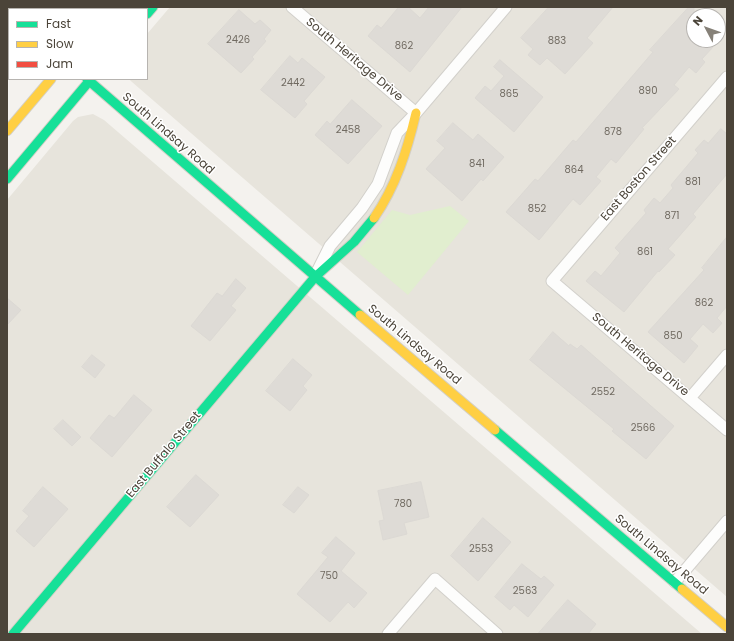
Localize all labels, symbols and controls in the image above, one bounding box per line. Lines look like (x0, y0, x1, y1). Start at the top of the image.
legend (8, 8, 148, 80)
north arrow (686, 8, 726, 48)
text: N (689, 12, 706, 29)
text: Fast (46, 15, 71, 32)
street label: South Heritage Drive (303, 15, 405, 105)
house number: 2426 (226, 34, 250, 46)
text: Slow (46, 35, 74, 52)
house number: 883 (548, 35, 566, 47)
house number: 862 (395, 40, 413, 52)
text: Jam (46, 55, 73, 72)
house number: 2442 (281, 77, 305, 89)
house number: 890 (639, 85, 657, 97)
house number: 865 (500, 88, 518, 100)
street label: South Lindsay Road (119, 90, 217, 178)
house number: 2458 (336, 124, 360, 136)
house number: 878 (604, 126, 622, 138)
street label: East Boston Street (598, 134, 680, 224)
house number: 841 (469, 158, 485, 170)
house number: 864 (565, 164, 583, 176)
house number: 881 (685, 176, 701, 188)
house number: 852 (528, 203, 546, 215)
house number: 871 (665, 210, 679, 222)
house number: 861 (637, 246, 653, 258)
house number: 862 (695, 297, 713, 309)
street label: South Lindsay Road (365, 302, 463, 388)
street label: South Heritage Drive (589, 310, 691, 400)
house number: 850 (664, 330, 682, 342)
house number: 2552 (591, 386, 615, 398)
street label: East Buffalo Street (124, 409, 204, 501)
house number: 2566 (631, 422, 655, 434)
house number: 780 (394, 498, 412, 510)
street label: South Lindsay Road (612, 512, 710, 598)
house number: 2553 (469, 543, 493, 555)
house number: 750 (320, 570, 338, 582)
house number: 2563 (513, 585, 537, 597)

